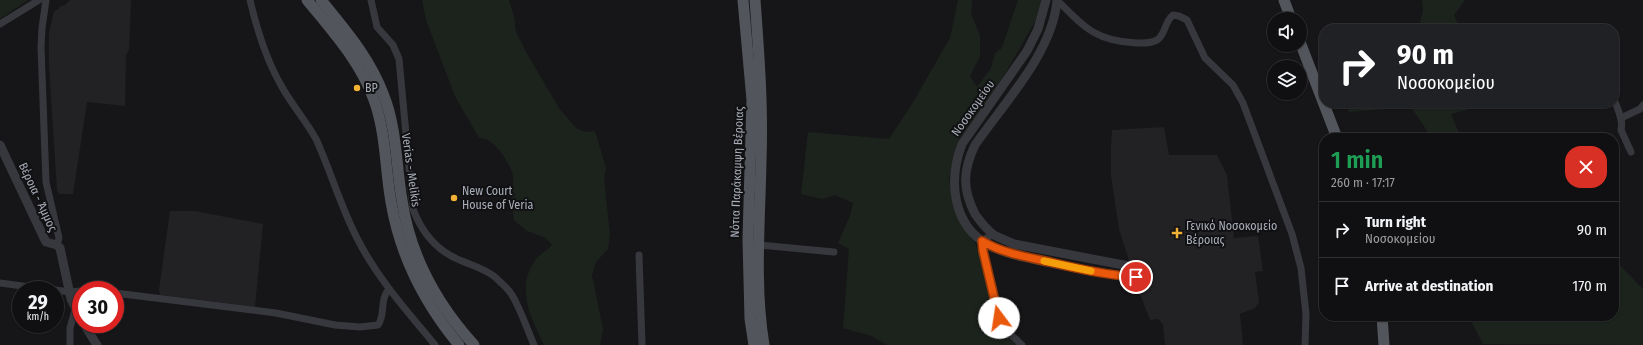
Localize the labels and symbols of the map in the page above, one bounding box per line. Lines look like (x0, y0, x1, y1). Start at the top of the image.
street label: Νοσοκομείου (949, 77, 997, 139)
place label: BP (365, 81, 378, 95)
marker: BP (352, 83, 362, 93)
street label: Νότια Παράκαμψη Βέροιας (728, 106, 746, 238)
street label: Verias - Melikis (399, 132, 423, 208)
street label: Βέροια - Άμμος (16, 160, 60, 234)
place label: New Court House of Veria (462, 184, 533, 212)
marker: New Court House of Veria (449, 193, 459, 203)
place label: Γενικό Νοσοκομείο Βέροιας (1186, 219, 1277, 247)
marker: Γενικό Νοσοκομείο Βέροιας (1171, 227, 1183, 239)
pin (1119, 260, 1153, 294)
speed limit sign: 30 (72, 281, 124, 333)
position arrow (978, 297, 1020, 339)

